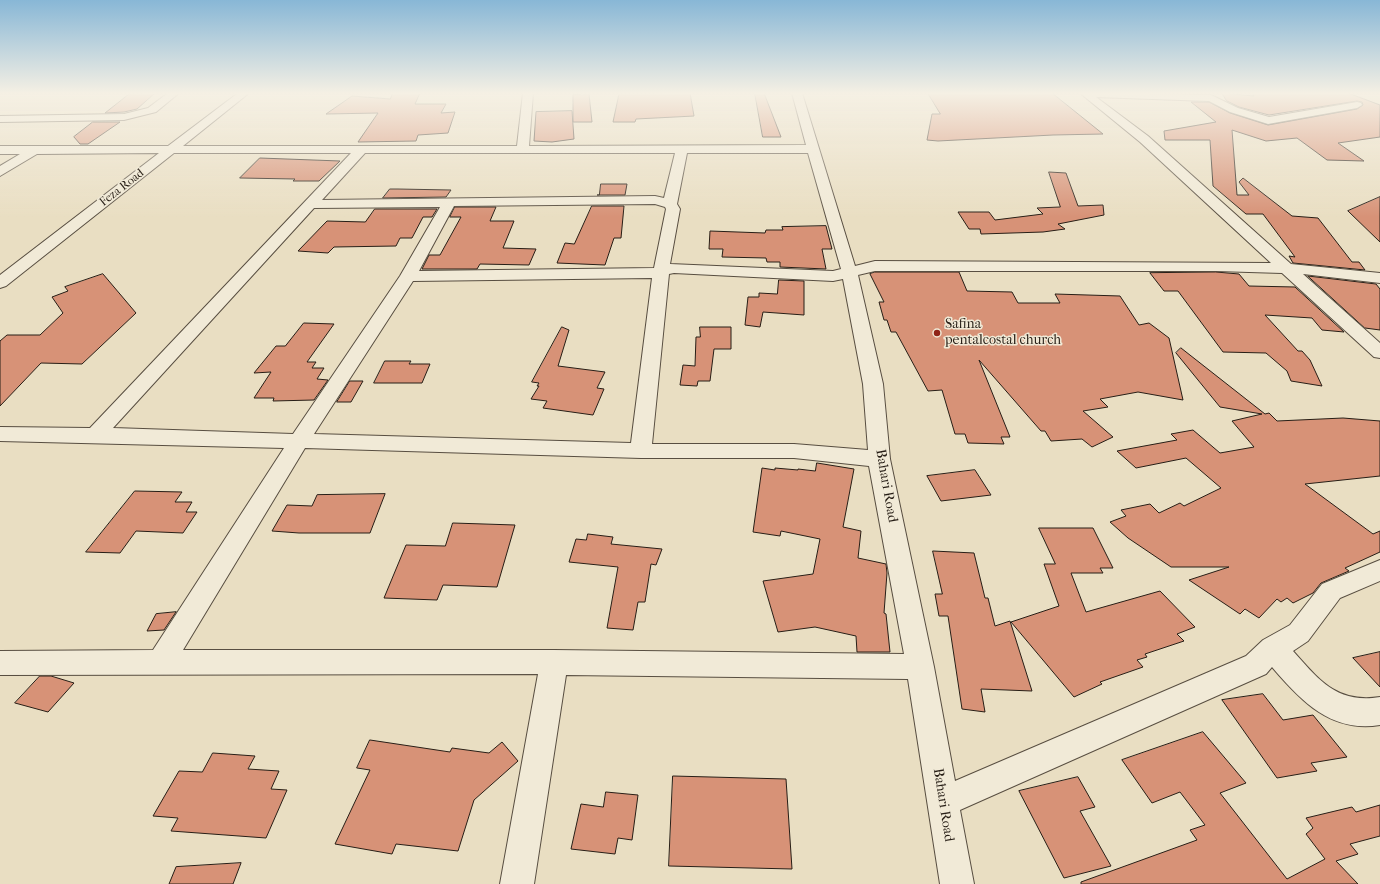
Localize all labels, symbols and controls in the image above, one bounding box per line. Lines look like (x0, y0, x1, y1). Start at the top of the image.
street label: Feza Road (97, 166, 147, 210)
place label: Safina pentalcostal church (945, 317, 1061, 350)
marker: Safina pentalcostal church (932, 328, 942, 338)
street label: Bahari Road (871, 448, 901, 524)
street label: Bahari Road (929, 767, 957, 843)

